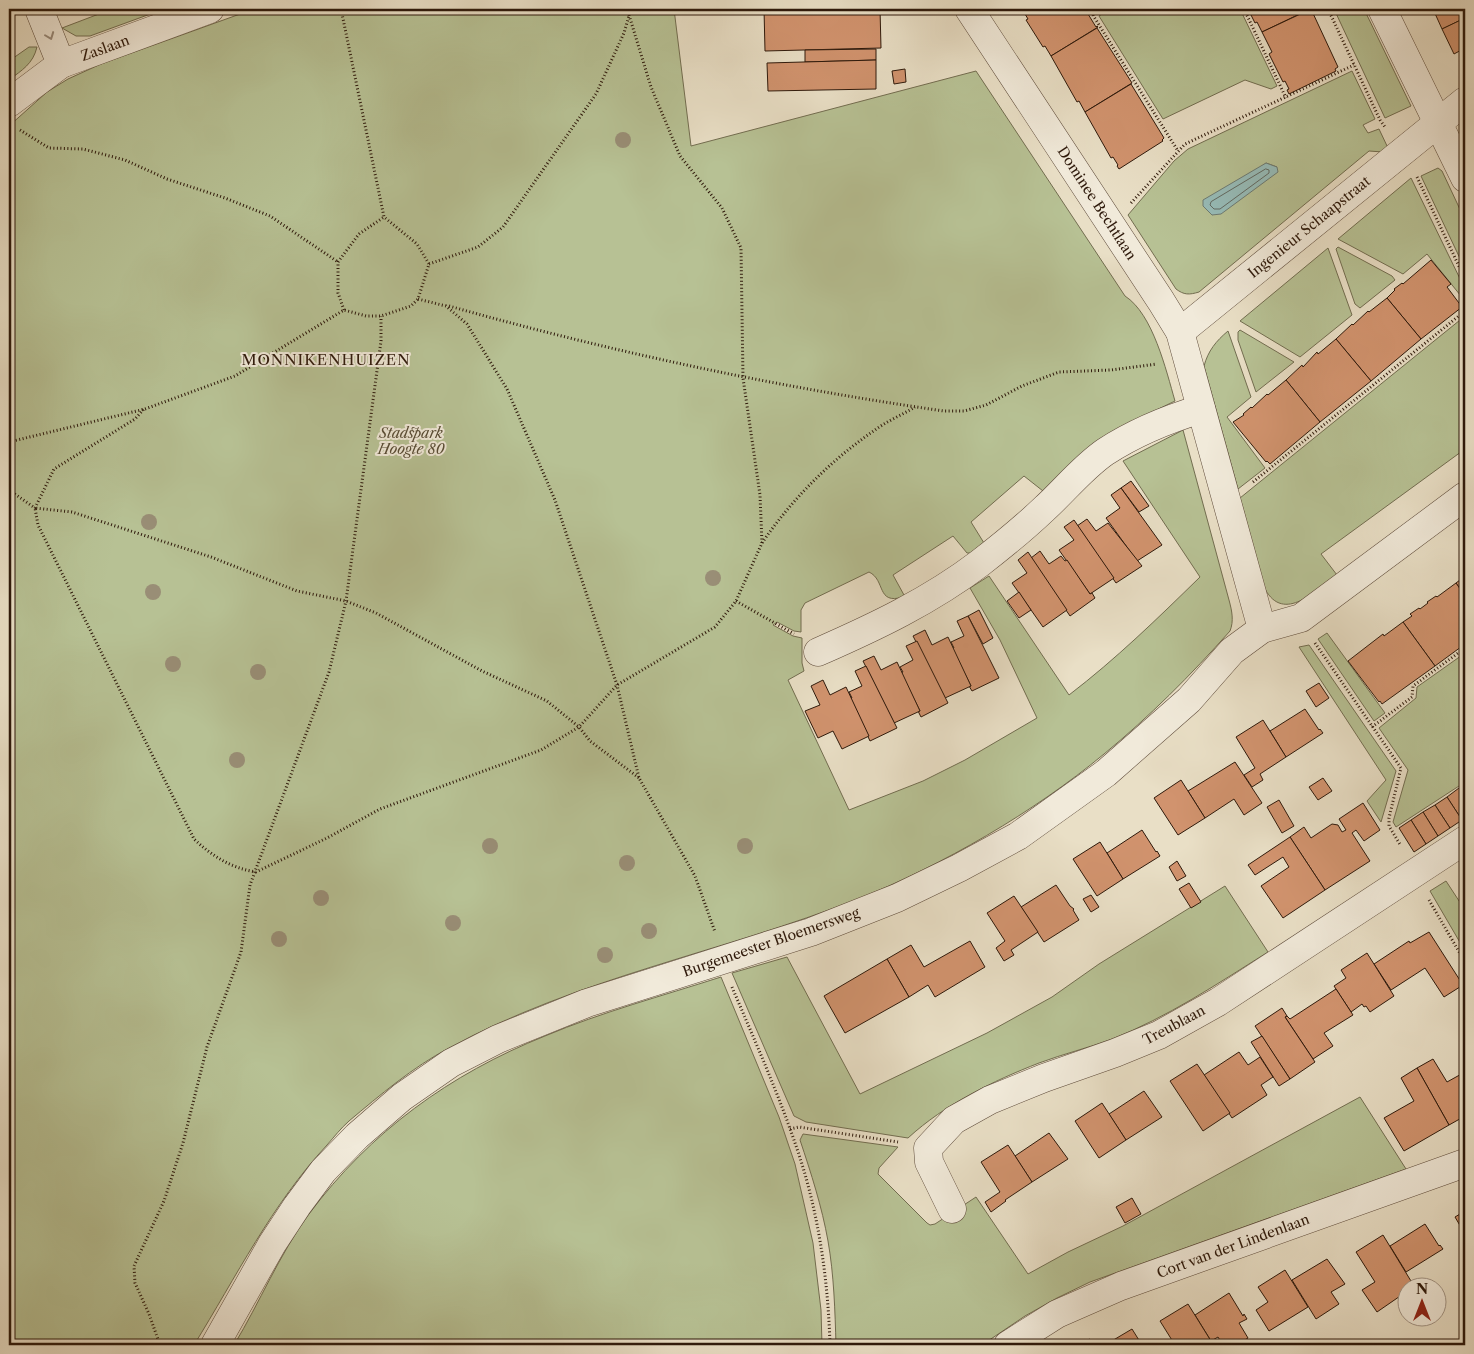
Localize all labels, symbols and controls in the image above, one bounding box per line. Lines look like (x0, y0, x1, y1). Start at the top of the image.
street label: Zaslaan (78, 31, 132, 65)
one-way arrow (44, 32, 54, 40)
street label: Dominee Bechtlaan (1054, 143, 1141, 263)
street label: Ingenieur Schaapstraat (1244, 172, 1374, 282)
district label: MONNIKENHUIZEN (241, 350, 411, 369)
park label: Stadspark Hoogte 80 (377, 424, 445, 458)
street label: Burgemeester Bloemersweg (680, 903, 862, 981)
street label: Treublaan (1140, 1001, 1208, 1049)
street label: Cort van der Lindenlaan (1154, 1210, 1312, 1282)
north arrow (1396, 1276, 1446, 1326)
text: N (1416, 1280, 1428, 1298)

